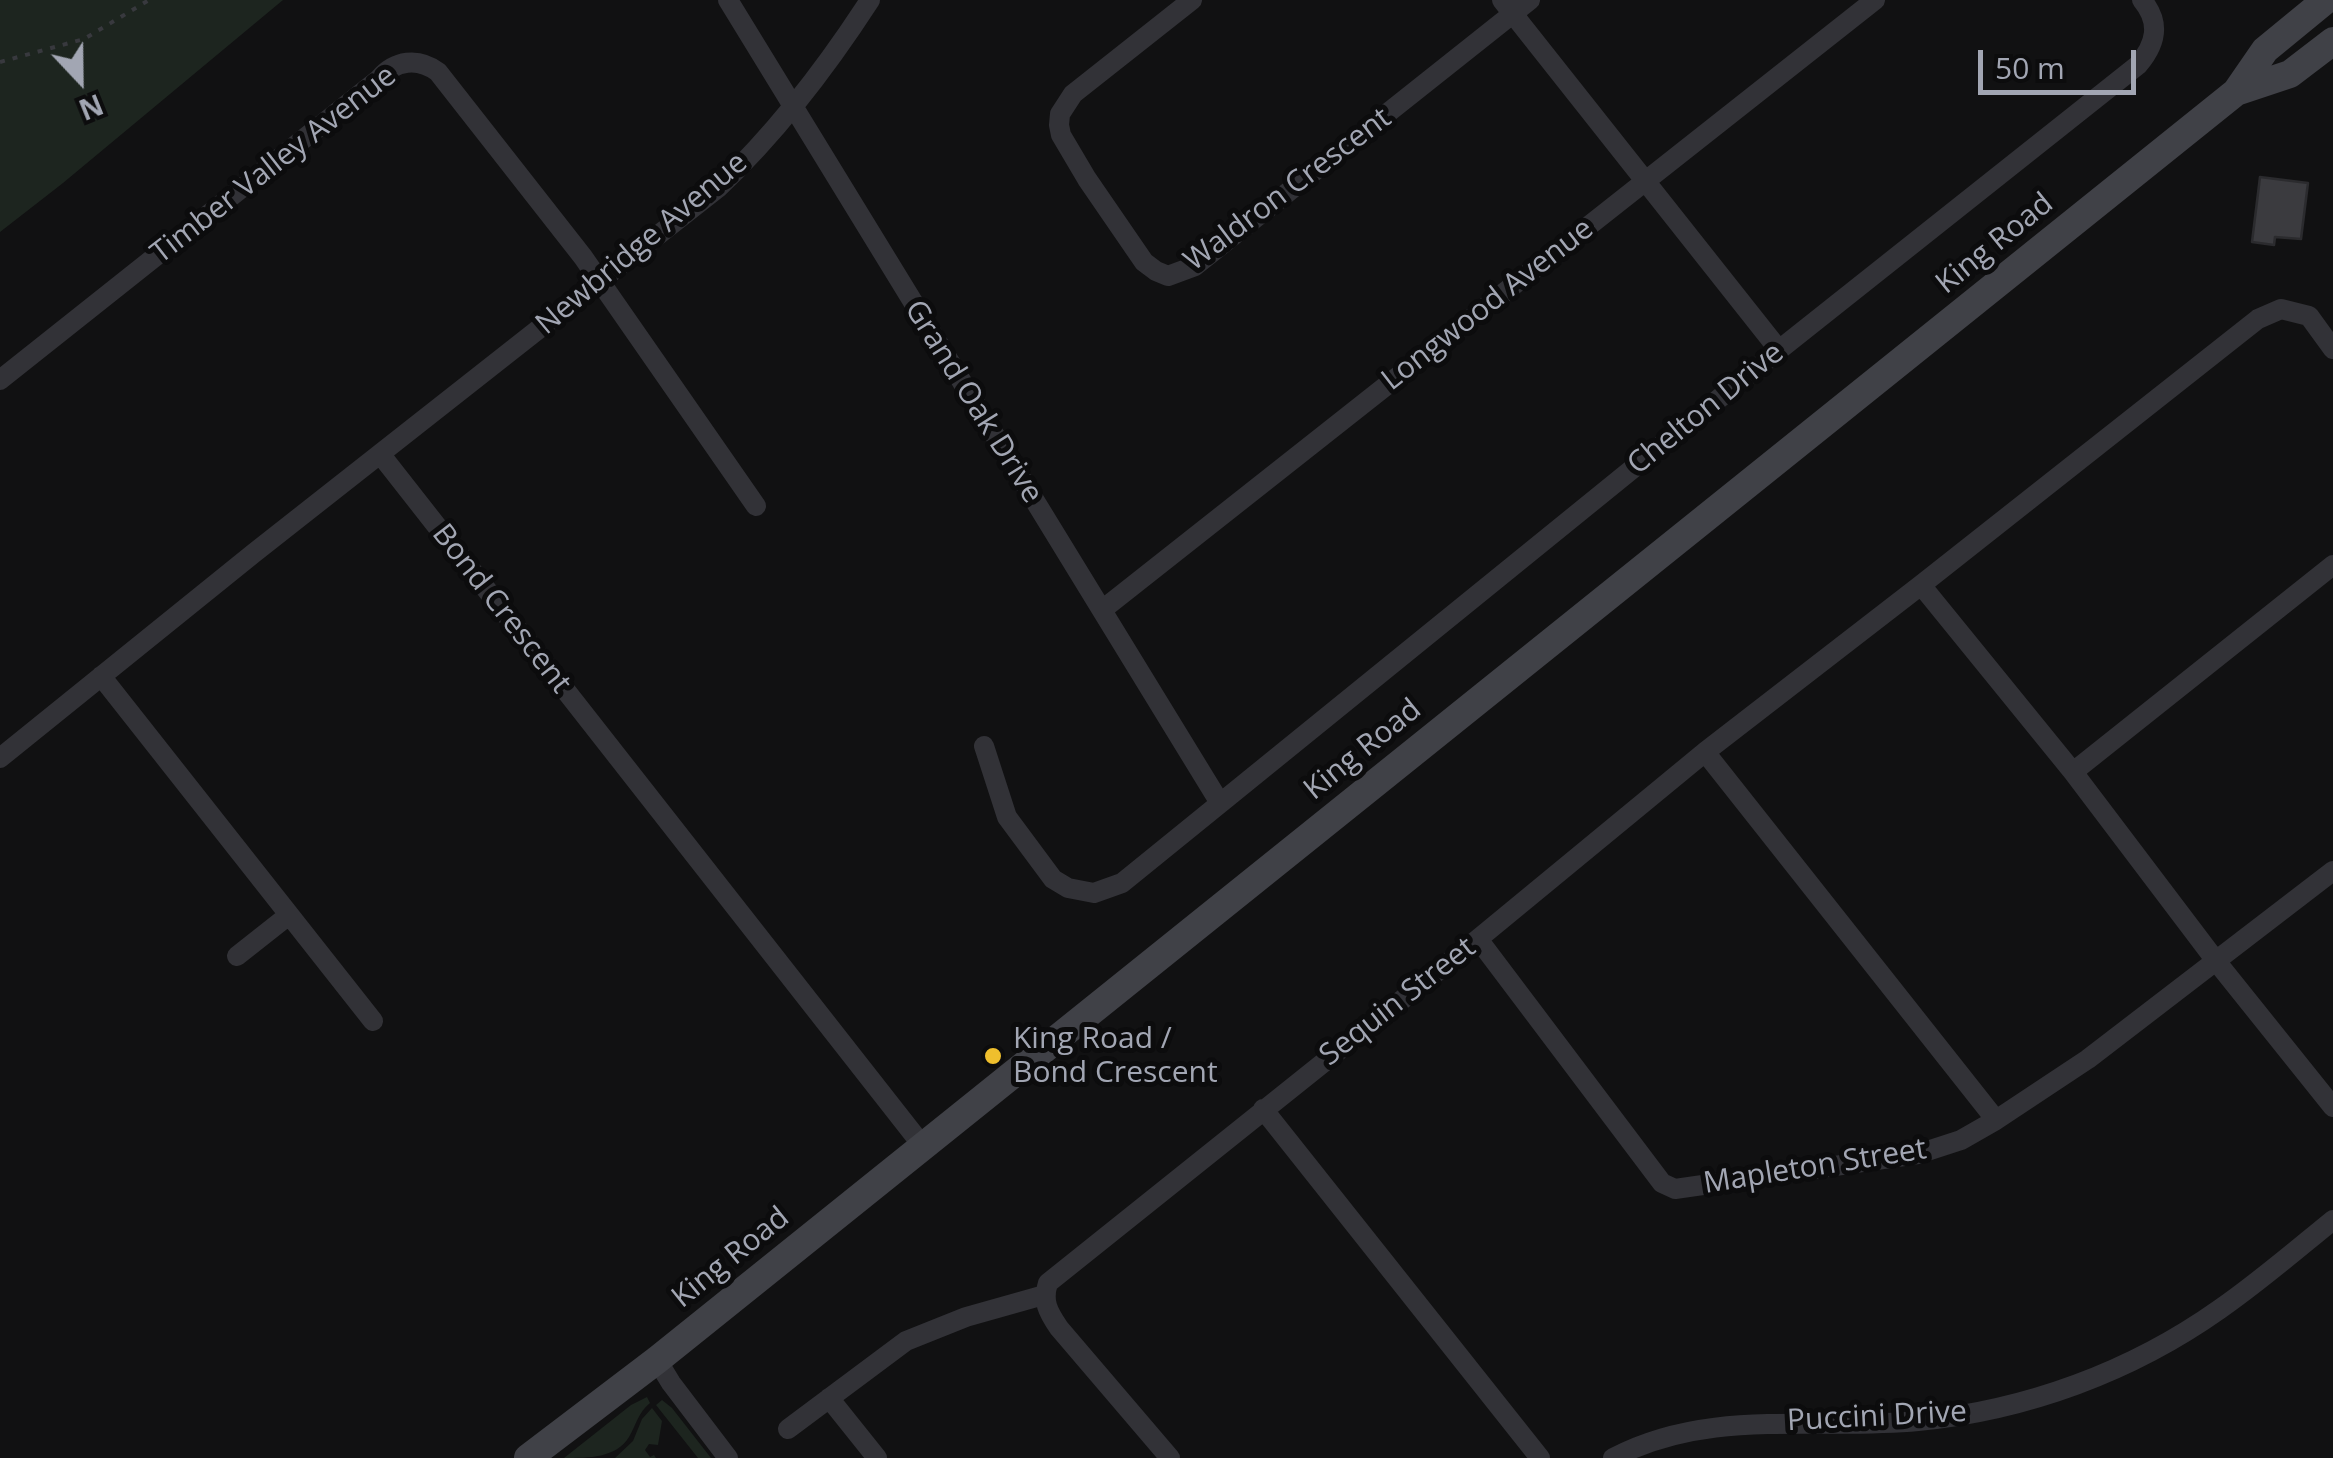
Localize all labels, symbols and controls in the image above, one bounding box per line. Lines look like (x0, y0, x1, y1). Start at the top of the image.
north arrow (30, 30, 130, 130)
scale bar (1983, 30, 2140, 92)
text: 50 m (1995, 47, 2065, 88)
street label: Timber Valley Avenue (144, 58, 404, 272)
text: N (74, 86, 109, 130)
street label: Waldron Crescent (1178, 101, 1398, 279)
street label: Newbridge Avenue (529, 145, 755, 343)
street label: King Road (1929, 186, 2061, 302)
street label: Longwood Avenue (1375, 211, 1601, 399)
street label: Grand Oak Drive (896, 294, 1050, 510)
street label: Chelton Drive (1621, 335, 1791, 483)
street label: Bond Crescent (424, 517, 578, 701)
street label: King Road (1297, 692, 1429, 808)
street label: Sequin Street (1313, 930, 1483, 1074)
place label: King Road / Bond Crescent (1013, 1021, 1218, 1092)
marker: King Road / Bond Crescent (982, 1045, 1004, 1067)
street label: Mapleton Street (1701, 1132, 1929, 1202)
street label: King Road (665, 1200, 797, 1316)
street label: Puccini Drive (1786, 1394, 1968, 1440)

